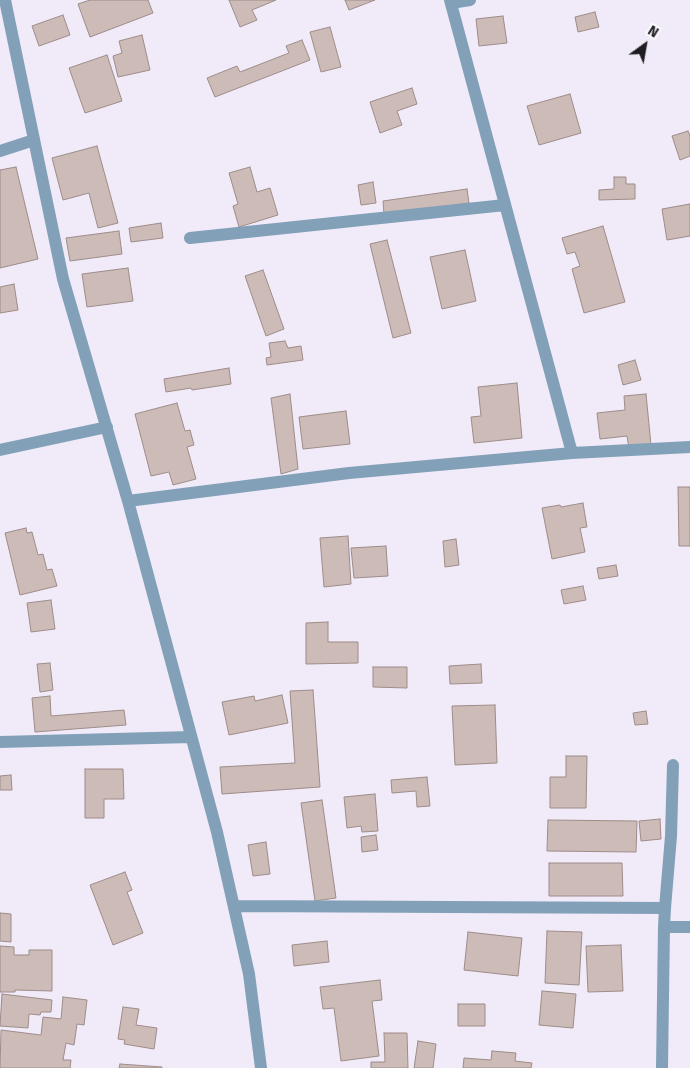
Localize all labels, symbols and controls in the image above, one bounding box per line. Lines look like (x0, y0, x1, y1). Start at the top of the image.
north arrow (620, 20, 670, 70)
text: N (645, 22, 662, 42)

